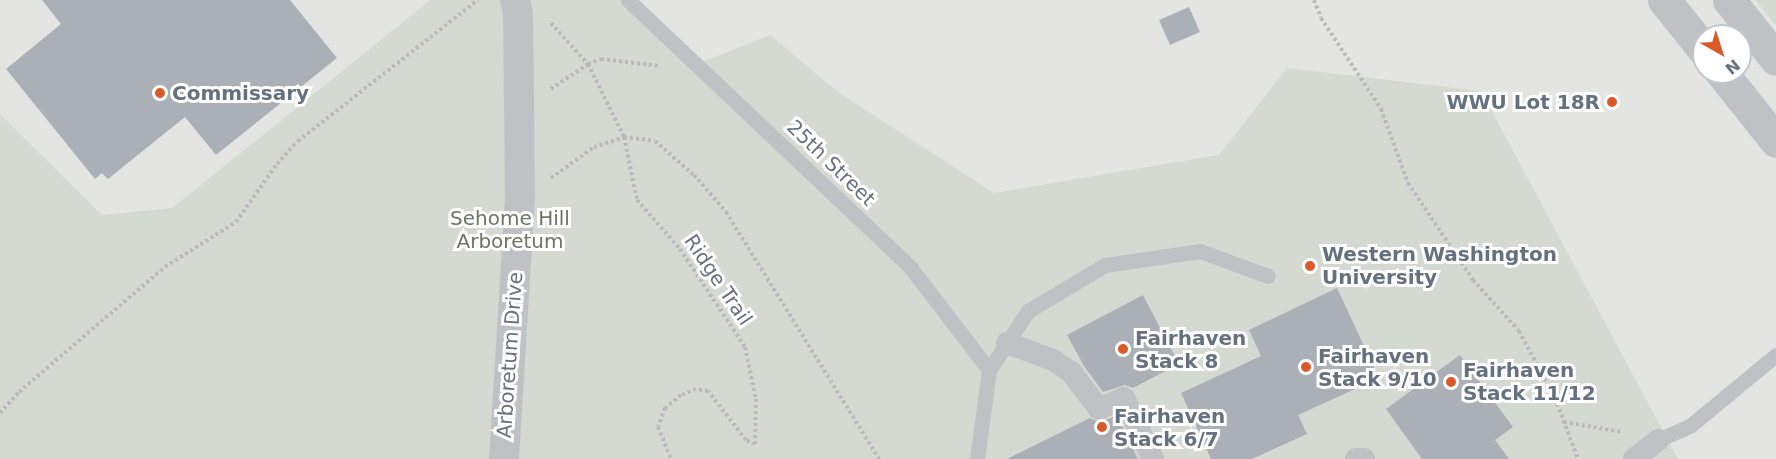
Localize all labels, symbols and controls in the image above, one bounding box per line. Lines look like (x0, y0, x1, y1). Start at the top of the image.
north arrow (1692, 24, 1752, 84)
text: N (1721, 55, 1744, 78)
place label: Commissary (172, 81, 309, 105)
marker: Commissary (153, 86, 167, 100)
place label: WWU Lot 18R (1446, 90, 1600, 114)
marker: WWU Lot 18R (1605, 95, 1619, 109)
street label: 25th Street (782, 115, 880, 211)
park label: Sehome Hill Arboretum (450, 207, 570, 254)
street label: Ridge Trail (679, 230, 757, 330)
place label: Western Washington University (1322, 243, 1557, 290)
marker: Western Washington University (1303, 259, 1317, 273)
street label: Arboretum Drive (492, 271, 528, 439)
place label: Fairhaven Stack 8 (1135, 326, 1246, 373)
marker: Fairhaven Stack 8 (1116, 342, 1130, 356)
place label: Fairhaven Stack 9/10 (1318, 344, 1437, 391)
place label: Fairhaven Stack 11/12 (1463, 358, 1596, 405)
marker: Fairhaven Stack 9/10 (1299, 360, 1313, 374)
marker: Fairhaven Stack 11/12 (1444, 375, 1458, 389)
place label: Fairhaven Stack 6/7 (1114, 404, 1225, 451)
marker: Fairhaven Stack 6/7 (1095, 420, 1109, 434)

